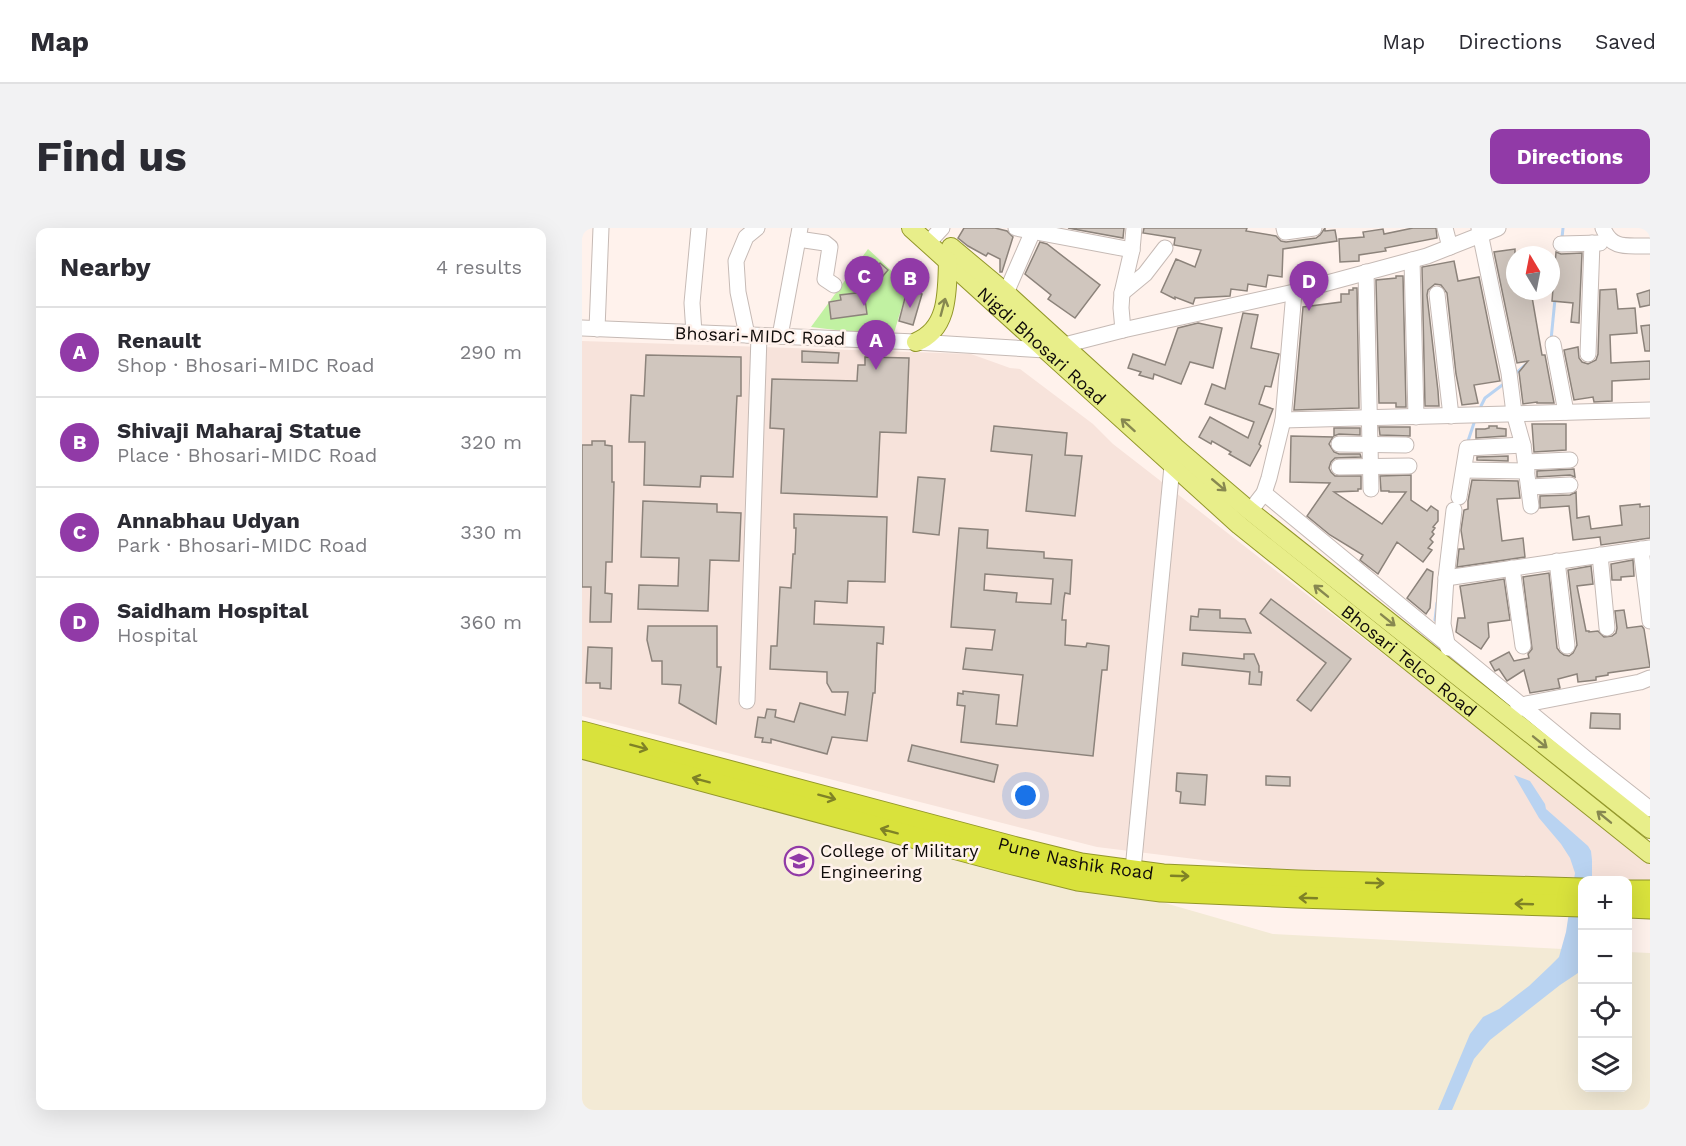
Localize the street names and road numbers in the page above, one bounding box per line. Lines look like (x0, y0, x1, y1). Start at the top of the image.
street label: Nigdi Bhosari Road (973, 282, 1110, 409)
street label: Bhosari-MIDC Road (674, 322, 846, 349)
street label: Bhosari Telco Road (1337, 600, 1481, 721)
street label: Pune Nashik Road (996, 832, 1155, 884)

